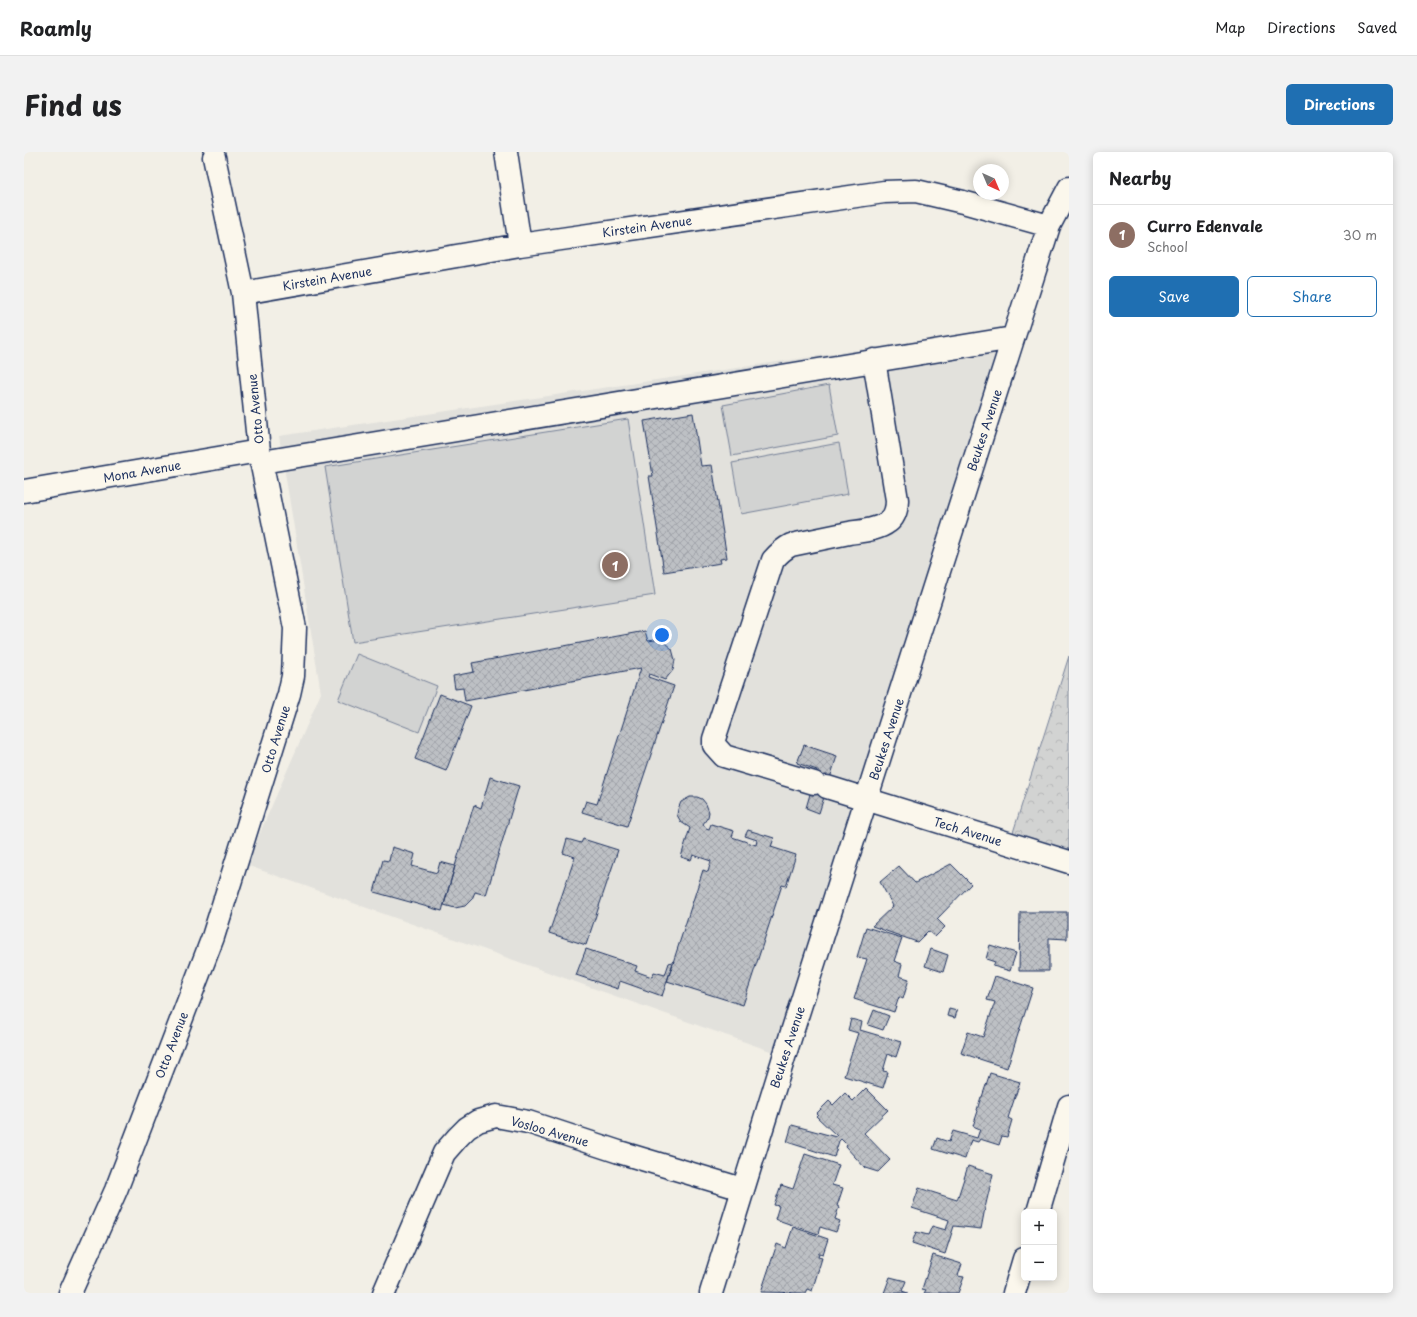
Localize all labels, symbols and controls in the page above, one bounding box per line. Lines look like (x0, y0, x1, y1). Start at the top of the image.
text: Roamly (20, 14, 92, 42)
text: Map (1215, 17, 1245, 38)
text: Directions (1267, 17, 1335, 38)
text: Saved (1357, 17, 1397, 38)
text: Find us (24, 83, 122, 126)
button: Directions (1286, 84, 1393, 125)
north arrow (973, 164, 1009, 200)
text: Nearby (1109, 165, 1171, 191)
street label: Kirstein Avenue (601, 211, 693, 241)
text: Curro Edenvale (1147, 214, 1263, 237)
text: 1 (1119, 225, 1125, 244)
text: 30 m (1343, 225, 1377, 244)
text: School (1147, 237, 1188, 256)
street label: Kirstein Avenue (281, 261, 373, 295)
button: Save (1109, 276, 1239, 317)
button: Share (1247, 276, 1377, 317)
street label: Otto Avenue (242, 373, 268, 445)
street label: Beukes Avenue (962, 386, 1006, 473)
street label: Mona Avenue (102, 455, 183, 487)
pin: 1 (602, 550, 628, 580)
your location (652, 625, 672, 645)
street label: Beukes Avenue (864, 695, 908, 782)
street label: Otto Avenue (256, 702, 294, 775)
street label: Tech Avenue (932, 812, 1005, 850)
street label: Beukes Avenue (765, 1003, 809, 1090)
street label: Otto Avenue (150, 1009, 192, 1081)
street label: Vosloo Avenue (509, 1111, 591, 1151)
map controls (1021, 1209, 1057, 1281)
button: + (1021, 1209, 1057, 1245)
button: − (1021, 1245, 1057, 1281)

